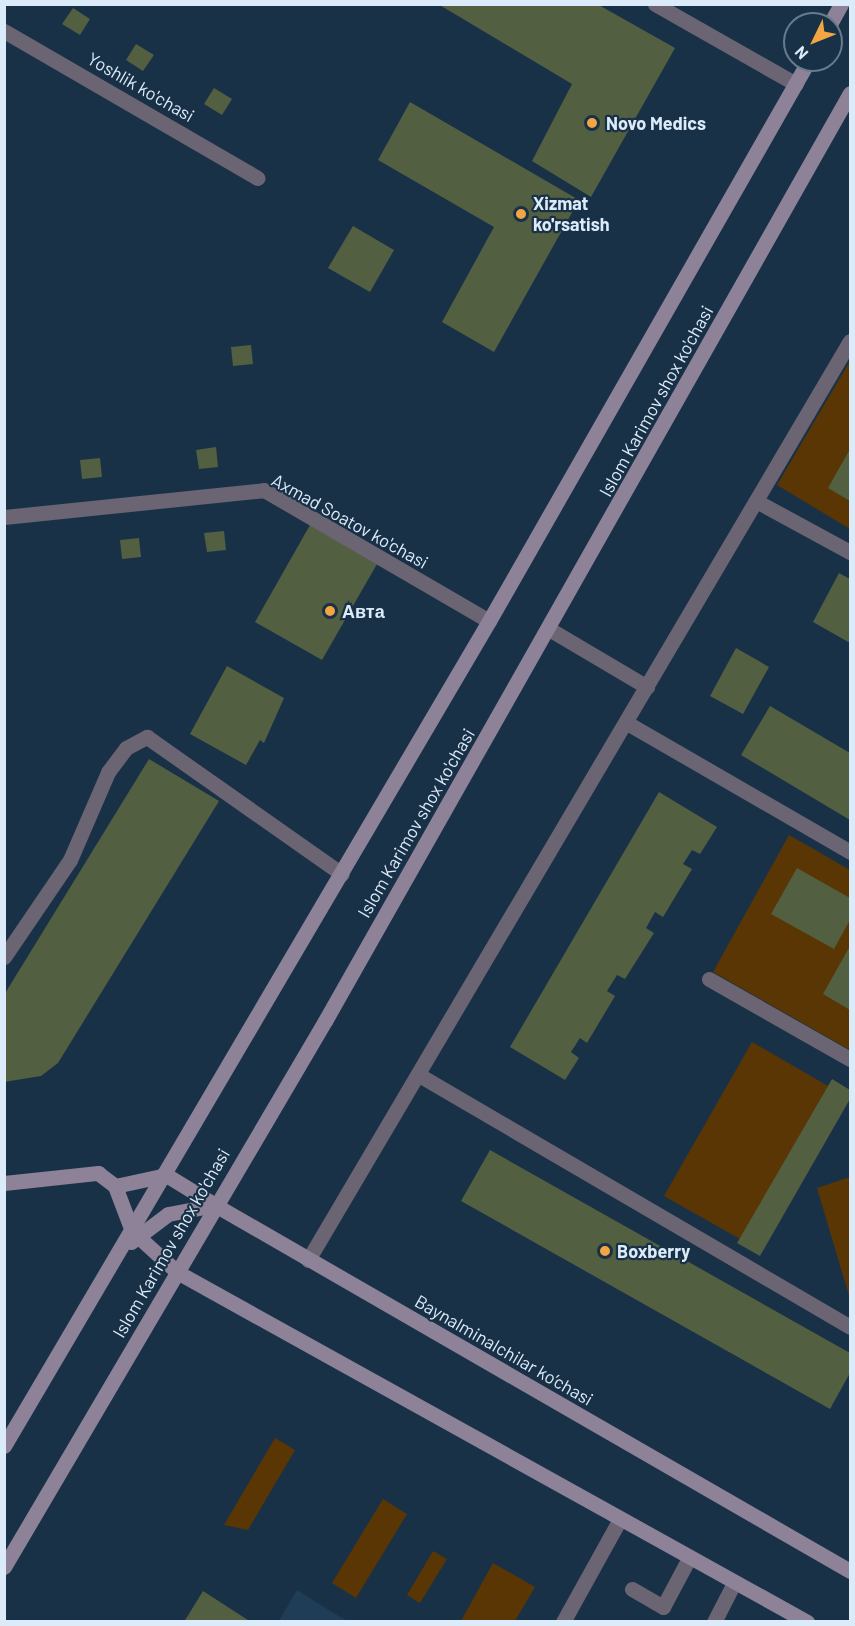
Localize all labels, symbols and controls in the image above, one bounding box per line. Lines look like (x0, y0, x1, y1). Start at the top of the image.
north arrow (783, 12, 843, 72)
text: N (790, 43, 812, 64)
street label: Yoshlik ko'chasi (84, 48, 198, 126)
place label: Novo Medics (606, 112, 706, 134)
marker: Novo Medics (583, 114, 601, 132)
place label: Xizmat ko'rsatish (533, 193, 610, 236)
marker: Xizmat ko'rsatish (514, 207, 528, 221)
street label: Islom Karimov shox ko'chasi (595, 302, 717, 500)
street label: Axmad Soatov ko'chasi (268, 469, 432, 573)
place label: Авта (342, 600, 385, 622)
marker: Авта (323, 604, 337, 618)
street label: Islom Karimov shox ko'chasi (353, 725, 479, 921)
street label: Islom Karimov shox ko'chasi (108, 1145, 234, 1341)
place label: Boxberry (617, 1240, 690, 1262)
marker: Boxberry (598, 1244, 612, 1258)
street label: Baynalminalchilar ko’chasi (411, 1290, 597, 1410)

